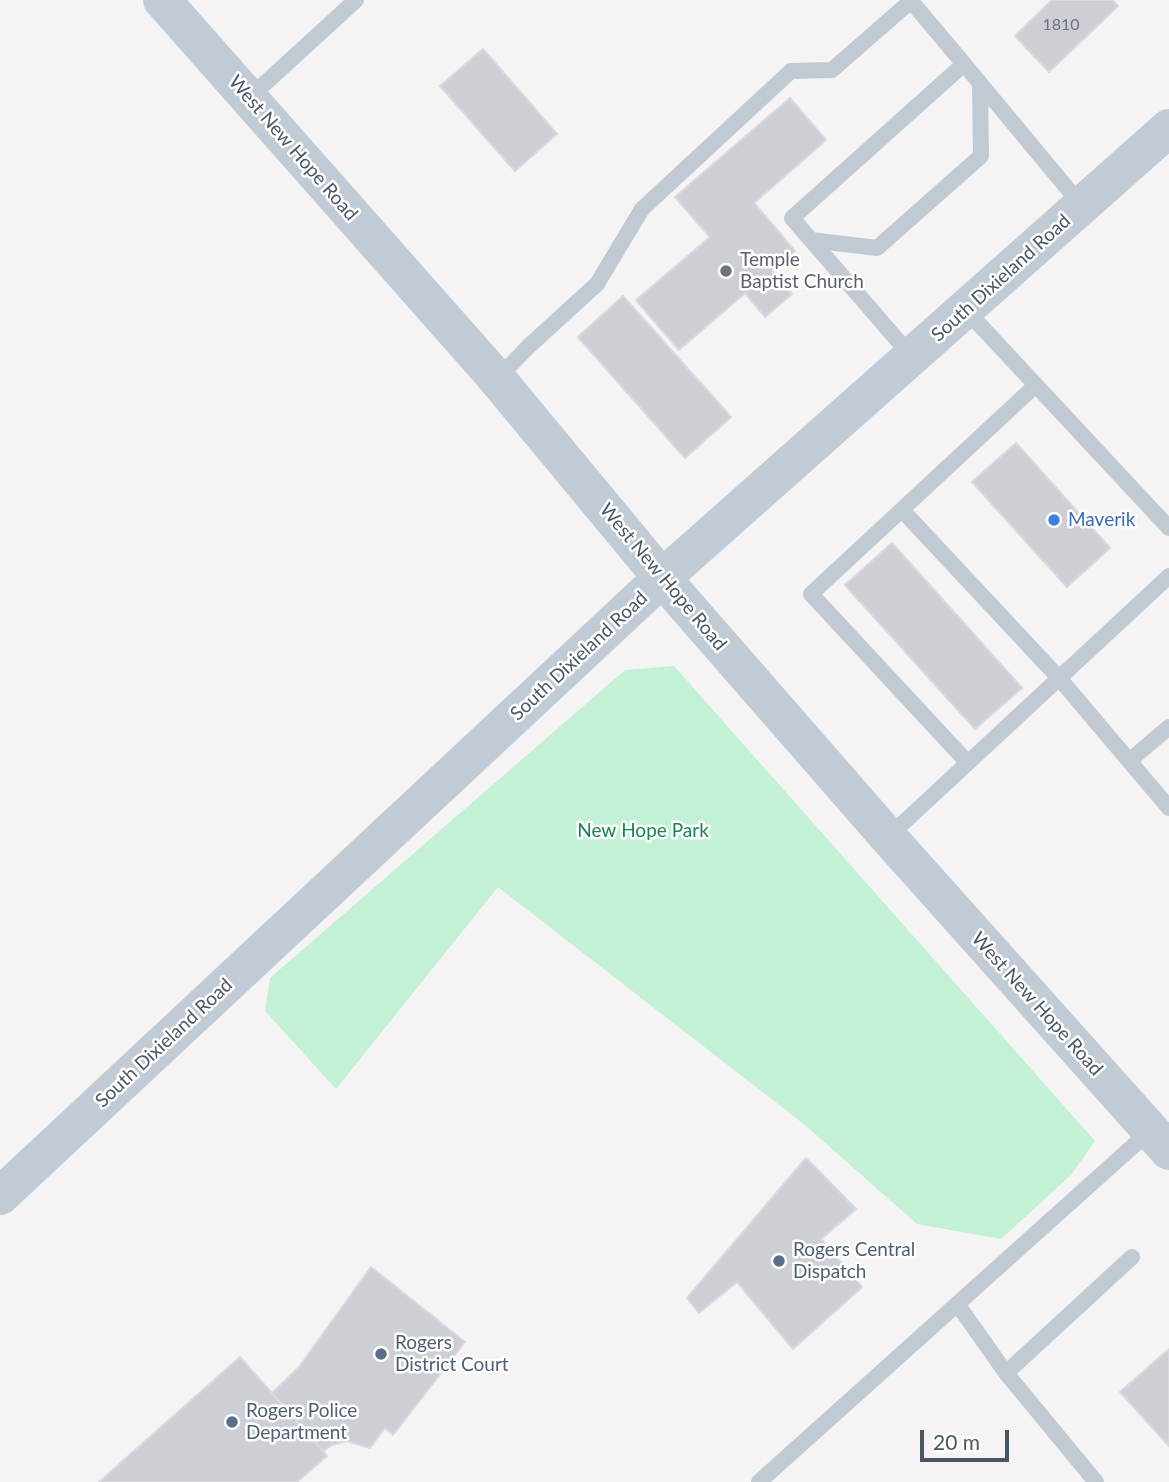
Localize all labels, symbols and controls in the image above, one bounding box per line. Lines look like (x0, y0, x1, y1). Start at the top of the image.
house number: 1810 (1042, 15, 1080, 35)
street label: West New Hope Road (224, 71, 362, 225)
street label: South Dixieland Road (927, 210, 1075, 346)
place label: Temple Baptist Church (740, 249, 864, 293)
marker: Temple Baptist Church (718, 263, 734, 279)
street label: West New Hope Road (595, 499, 731, 655)
place label: Maverik (1068, 509, 1135, 531)
marker: Maverik (1046, 512, 1062, 528)
street label: South Dixieland Road (506, 587, 652, 725)
park label: New Hope Park (577, 820, 709, 842)
street label: West New Hope Road (967, 928, 1107, 1080)
street label: South Dixieland Road (91, 974, 237, 1112)
place label: Rogers Central Dispatch (793, 1239, 915, 1283)
marker: Rogers Central Dispatch (771, 1253, 787, 1269)
place label: Rogers District Court (395, 1332, 509, 1376)
marker: Rogers District Court (373, 1346, 389, 1362)
place label: Rogers Police Department (246, 1400, 357, 1444)
marker: Rogers Police Department (224, 1414, 240, 1430)
scale bar (924, 1416, 1013, 1460)
text: 20 m (933, 1429, 980, 1454)

